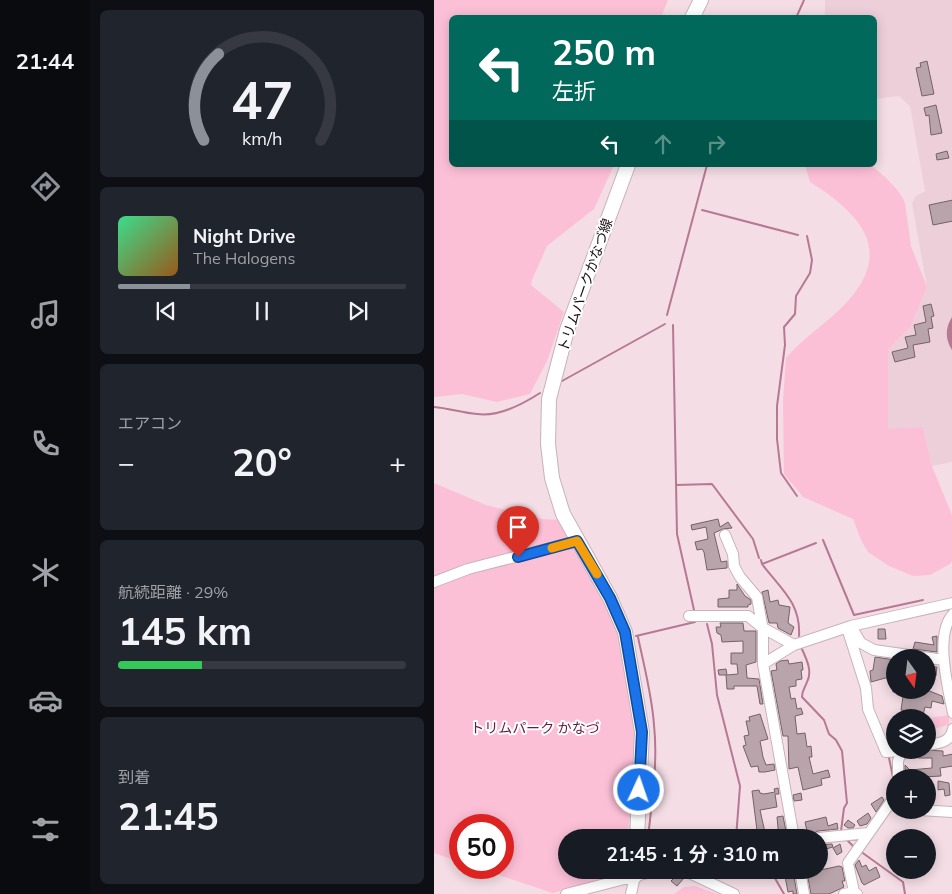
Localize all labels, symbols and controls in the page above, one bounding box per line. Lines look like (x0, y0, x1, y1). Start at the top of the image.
text: 250 m (552, 30, 656, 74)
icon: left (469, 35, 534, 100)
text: 21:44 (16, 47, 74, 75)
text: 47 (231, 67, 293, 132)
text: 左折 (552, 77, 596, 105)
text: km/h (242, 127, 282, 149)
icon: left (596, 130, 624, 158)
icon: ahead (649, 130, 677, 158)
icon: right (702, 130, 730, 158)
icon: directions (28, 169, 63, 204)
street label: トリムパークかなづ線 (554, 216, 616, 354)
text: Night Drive (193, 224, 295, 248)
text: The Halogens (193, 248, 295, 268)
icon: music (28, 297, 63, 332)
icon: previous (152, 297, 180, 325)
icon: pause (248, 297, 276, 325)
icon: next (344, 297, 372, 325)
text: エアコン (118, 413, 182, 433)
icon: phone (28, 426, 63, 461)
text: 20° (232, 438, 292, 486)
text: − (118, 445, 135, 480)
text: + (389, 445, 406, 480)
pin (497, 506, 539, 557)
icon: arrive (504, 513, 532, 541)
icon: climate (28, 555, 63, 590)
text: 航続距離 · 29% (118, 582, 228, 602)
text: 145 km (118, 607, 252, 655)
north arrow (886, 649, 936, 699)
map controls (886, 649, 936, 879)
icon: car (28, 683, 63, 718)
button: layers (886, 709, 936, 759)
park label: トリムパーク かなづ (470, 719, 600, 737)
position arrow (612, 763, 664, 815)
text: 到着 (118, 767, 150, 787)
button: + (886, 769, 936, 819)
text: 21:45 (118, 792, 219, 840)
icon: filters (28, 812, 63, 847)
speed limit sign: 50 (449, 814, 514, 879)
button: − (886, 829, 936, 879)
text: 21:45 · 1 分 · 310 m (607, 842, 779, 866)

